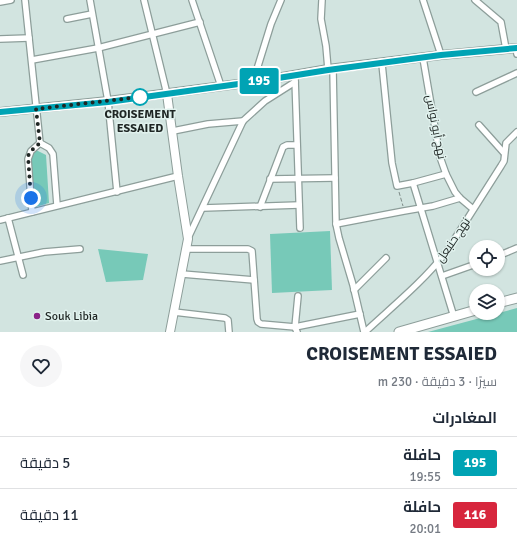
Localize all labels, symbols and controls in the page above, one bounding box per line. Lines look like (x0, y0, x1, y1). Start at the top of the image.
line badge: 195 (236, 68, 282, 94)
text: 195 (248, 72, 270, 89)
marker: CROISEMENT ESSAIED (131, 88, 149, 106)
street label: نهج أبو نواس (422, 93, 450, 161)
place label: CROISEMENT ESSAIED (104, 107, 176, 136)
your location (21, 188, 41, 208)
street label: نهج حنبعل (433, 215, 474, 266)
map controls (469, 240, 505, 320)
button: locate (469, 240, 505, 276)
button: layers (469, 284, 505, 320)
place label: Souk Libia (45, 309, 98, 324)
marker: Souk Libia (32, 311, 42, 321)
text: CROISEMENT ESSAIED (306, 342, 497, 366)
button: heart (20, 345, 62, 387)
text: سيرًا · 3 دقيقة · 230 m (378, 374, 497, 390)
text: المغادرات (432, 409, 497, 427)
text: حافلة (403, 446, 441, 464)
text: 5 دقيقة (20, 454, 70, 472)
text: 195 (464, 454, 486, 471)
text: 19:55 (409, 469, 441, 485)
text: حافلة (403, 498, 441, 516)
text: 11 دقيقة (20, 506, 79, 524)
text: 116 (464, 506, 486, 523)
text: 20:01 (409, 521, 441, 537)

